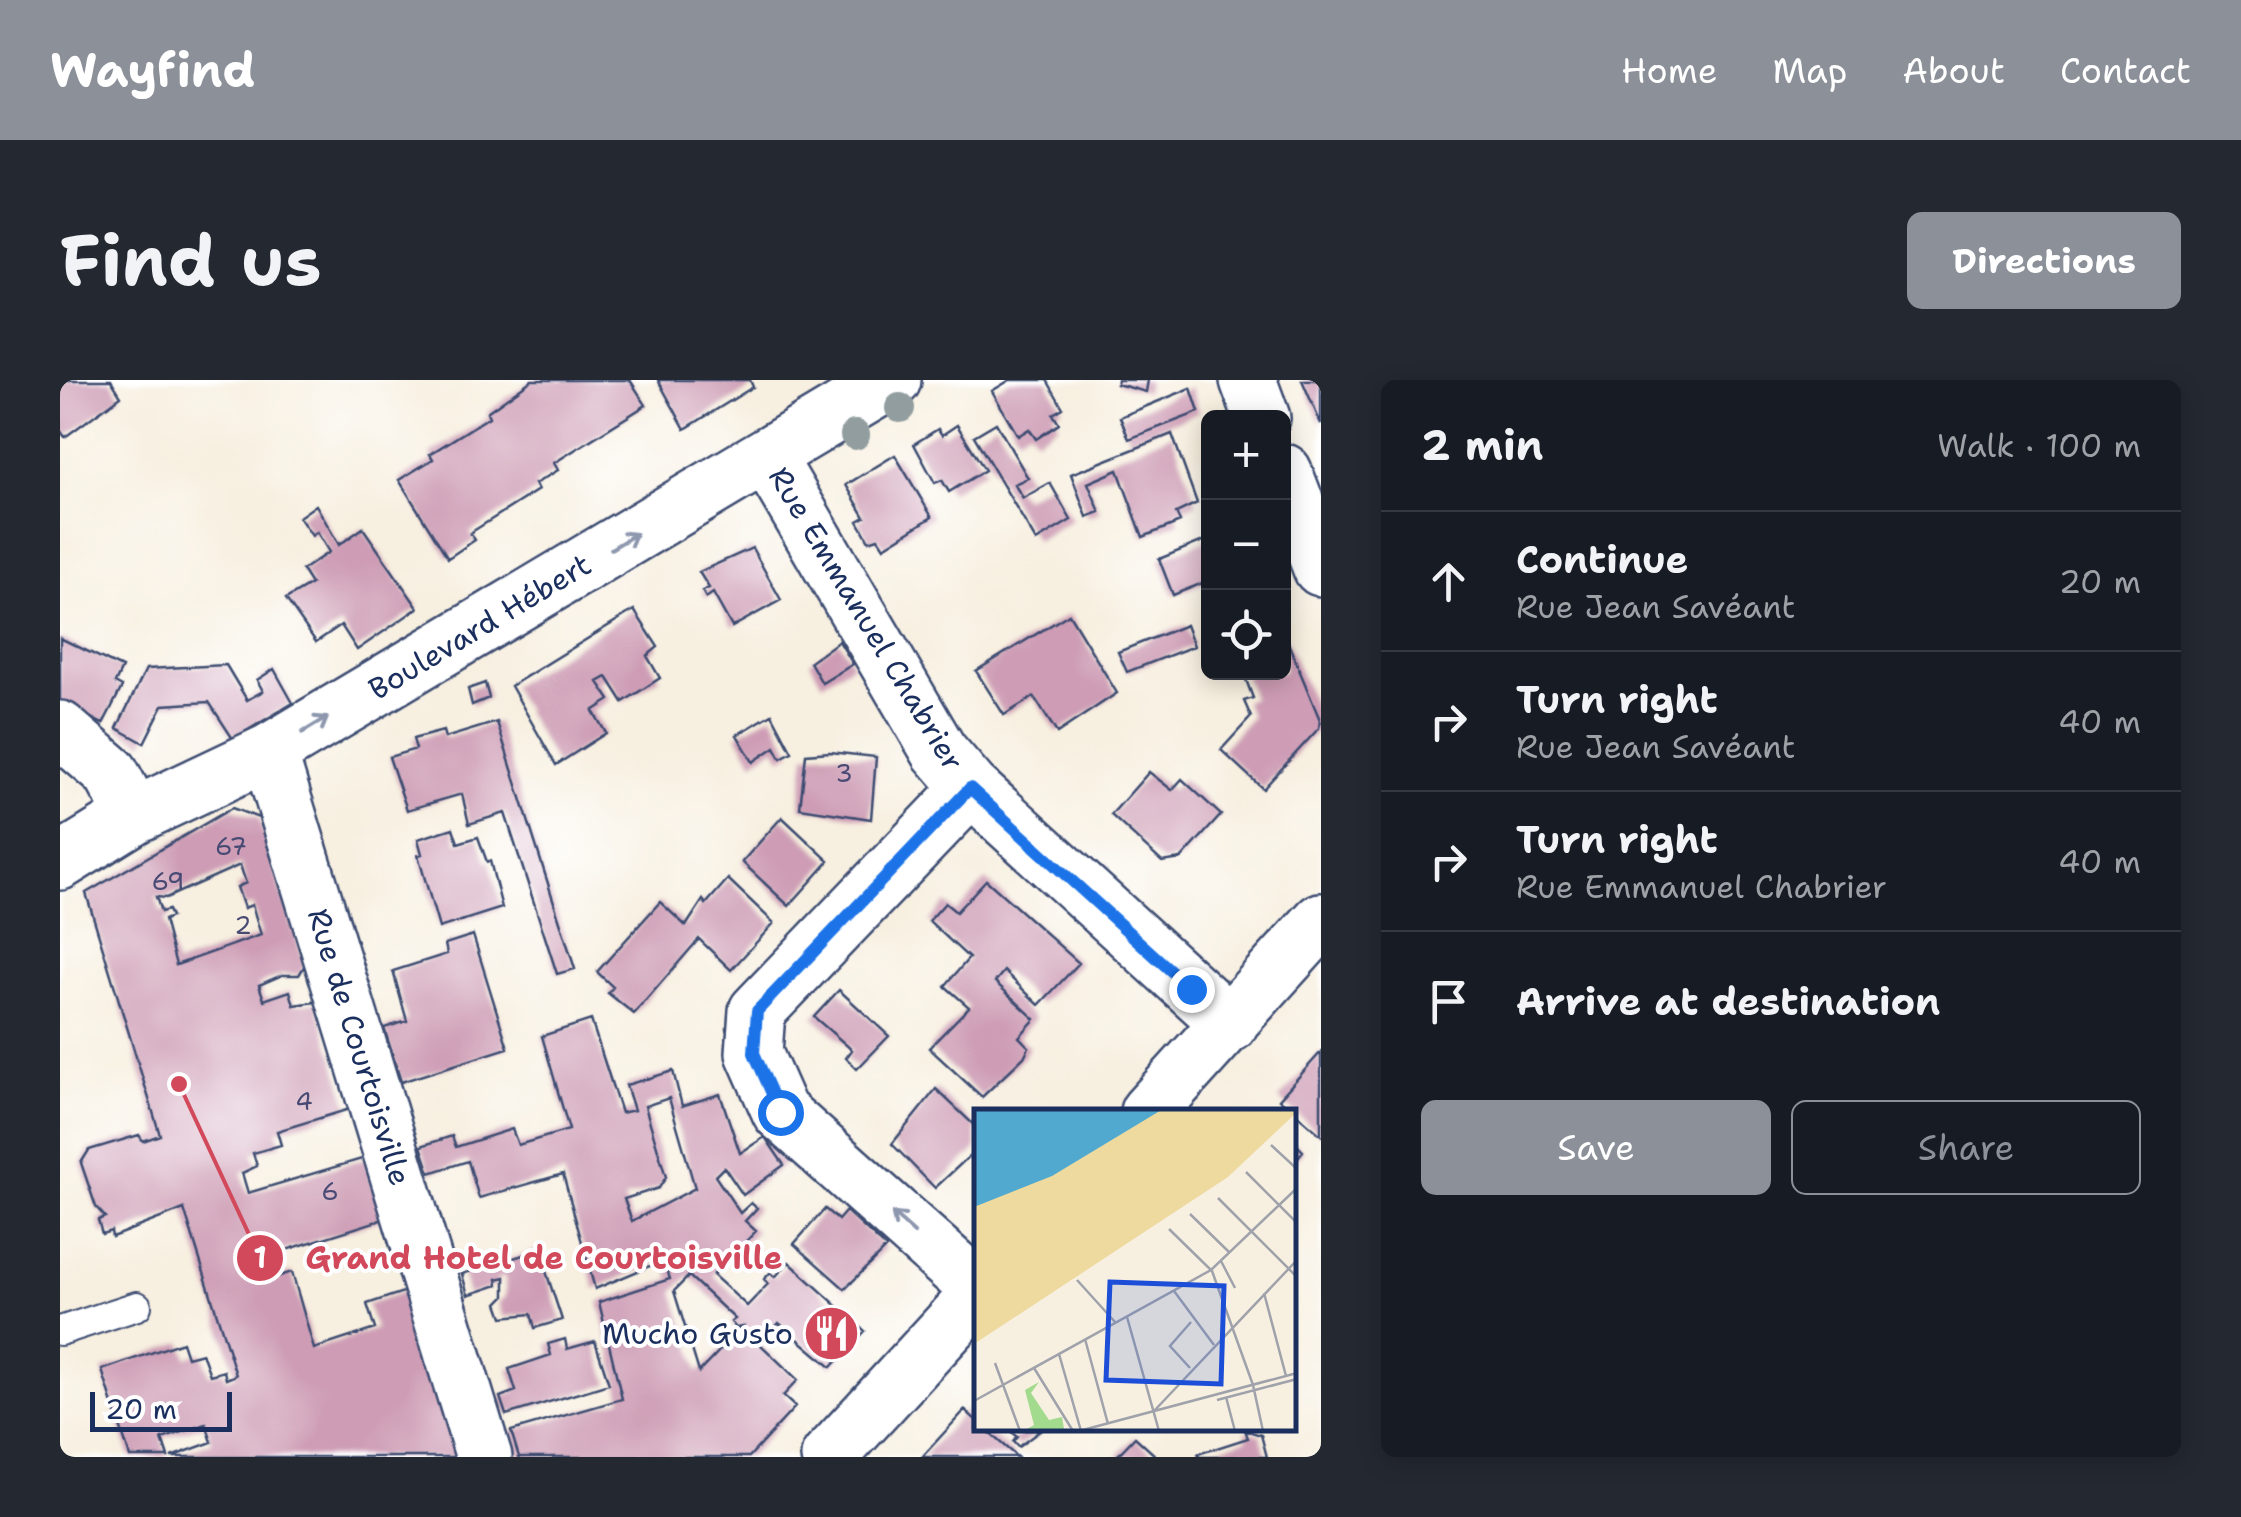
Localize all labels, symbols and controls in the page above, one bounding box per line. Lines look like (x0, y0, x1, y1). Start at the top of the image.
text: Wayfind (50, 38, 256, 102)
text: Home (1621, 47, 1717, 94)
text: Map (1772, 47, 1847, 94)
text: About (1902, 47, 2005, 94)
text: Contact (2060, 47, 2191, 94)
button: Directions (1907, 212, 2181, 309)
text: Find us (60, 214, 322, 307)
map controls (1201, 410, 1291, 680)
button: + (1201, 410, 1291, 500)
text: 2 min (1421, 417, 1543, 473)
text: Walk · 100 m (1937, 424, 2141, 467)
street label: Rue Emmanuel Chabrier (759, 459, 974, 778)
button: − (1201, 500, 1291, 590)
one-way arrow (610, 531, 638, 551)
text: Continue (1516, 534, 1688, 585)
street label: Boulevard Hébert (361, 544, 599, 709)
icon: ahead (1421, 554, 1476, 609)
text: 20 m (2059, 560, 2141, 603)
text: Rue Jean Savéant (1516, 585, 1795, 628)
button: locate (1201, 590, 1291, 680)
text: Turn right (1516, 674, 1718, 725)
icon: right (1421, 694, 1476, 749)
text: 40 m (2058, 700, 2141, 743)
one-way arrow (300, 715, 329, 735)
text: Rue Jean Savéant (1516, 725, 1795, 768)
house number: 3 (835, 756, 853, 790)
text: Turn right (1516, 814, 1718, 865)
house number: 67 (215, 829, 247, 863)
icon: right (1421, 834, 1476, 889)
text: 40 m (2058, 840, 2141, 883)
house number: 69 (151, 864, 185, 898)
text: Rue Emmanuel Chabrier (1516, 865, 1887, 908)
street label: Rue de Courtoisville (298, 903, 421, 1190)
house number: 2 (234, 908, 252, 942)
route end (1169, 967, 1215, 1013)
icon: arrive (1421, 974, 1476, 1029)
text: Arrive at destination (1516, 976, 1940, 1027)
house number: 4 (295, 1084, 313, 1118)
route start (758, 1090, 804, 1136)
button: Save (1421, 1100, 1771, 1195)
button: Share (1791, 1100, 2141, 1195)
inset map (974, 1109, 1296, 1432)
house number: 6 (321, 1174, 339, 1208)
one-way arrow (891, 1211, 916, 1234)
callout: Grand Hotel de Courtoisville (235, 1227, 803, 1289)
text: Grand Hotel de Courtoisville (305, 1236, 783, 1279)
text: 1 (253, 1237, 267, 1278)
restaurant icon: Mucho Gusto (802, 1304, 862, 1364)
place label: Mucho Gusto (602, 1313, 793, 1354)
scale bar (90, 1387, 232, 1432)
text: 20 m (105, 1390, 177, 1428)

